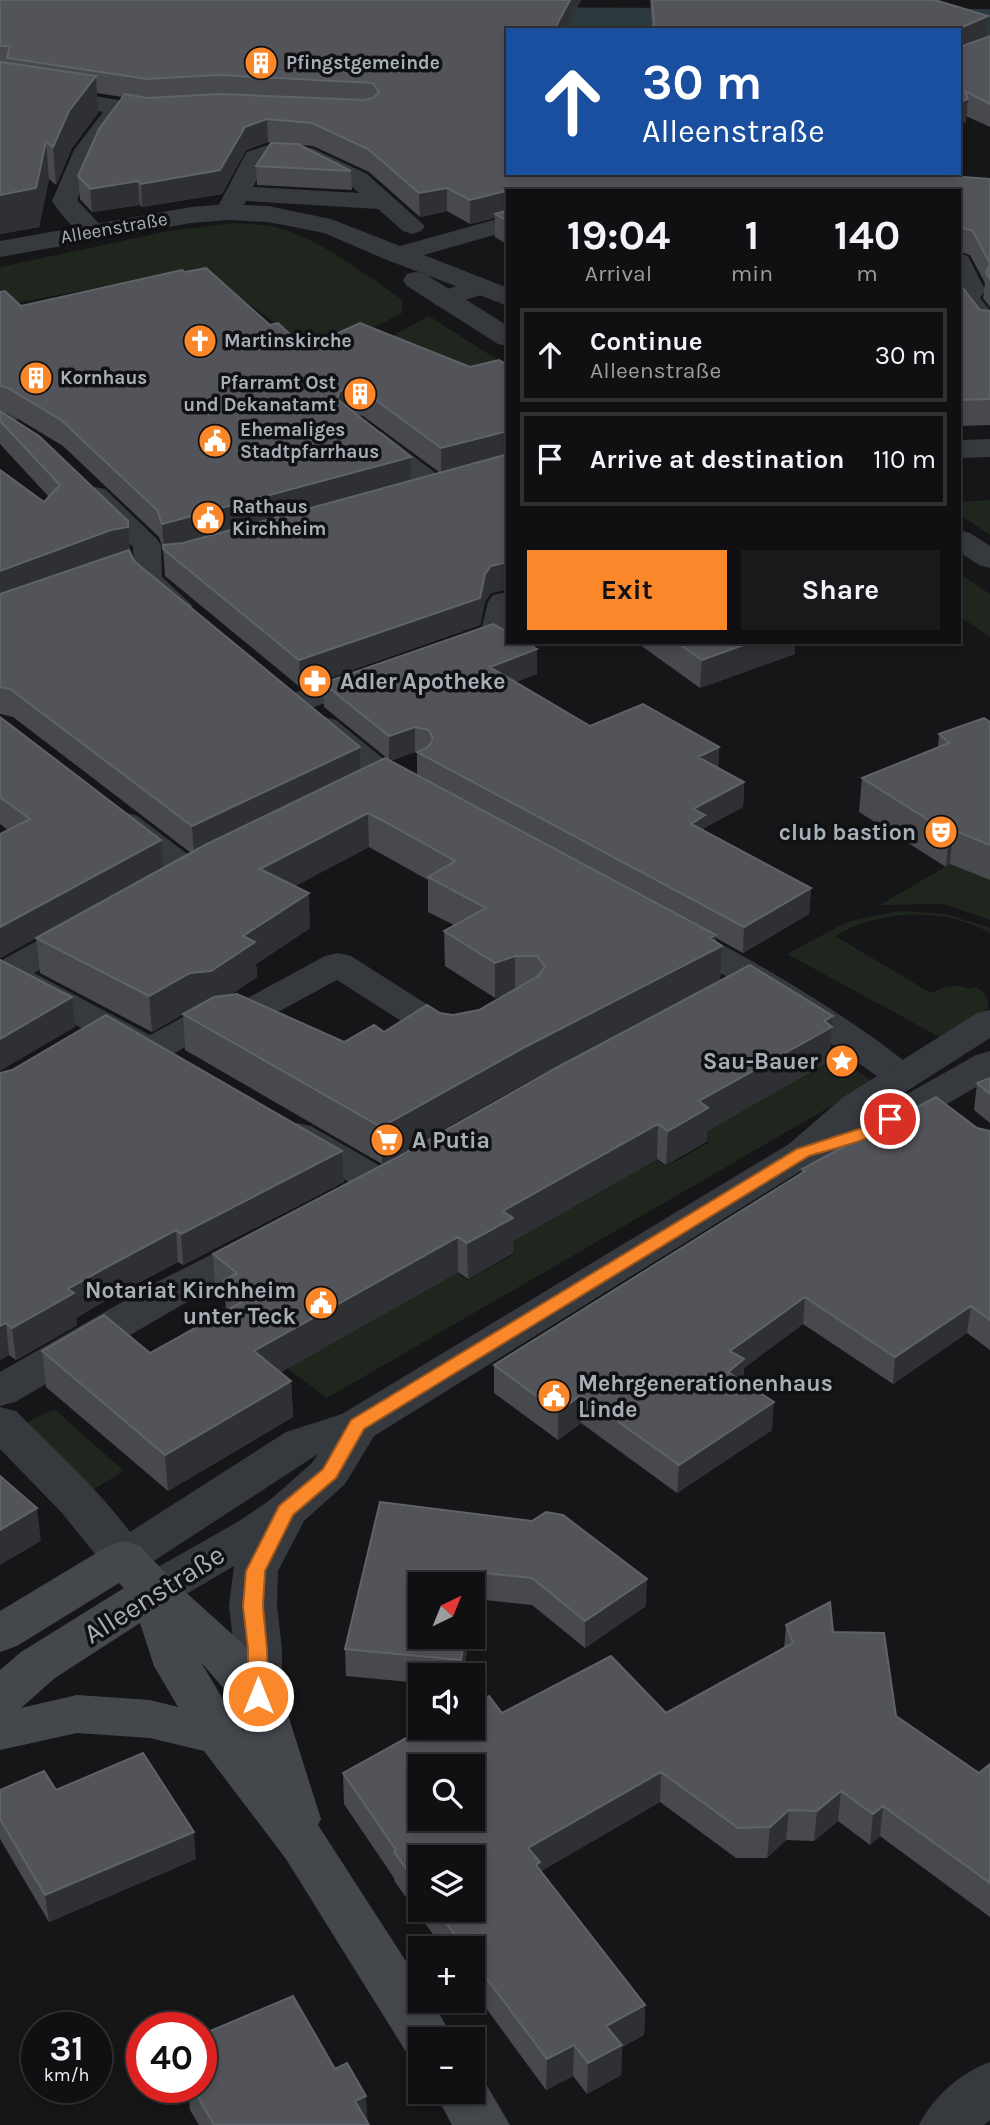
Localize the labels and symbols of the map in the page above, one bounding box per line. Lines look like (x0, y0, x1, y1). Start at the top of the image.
building icon: Pfingstgemeinde (242, 44, 280, 82)
place label: Pfingstgemeinde (286, 52, 440, 74)
street label: Alleenstraße (59, 208, 169, 248)
church icon: Martinskirche (181, 322, 219, 360)
place label: Martinskirche (224, 330, 352, 352)
building icon: Kornhaus (17, 359, 55, 397)
place label: Kornhaus (60, 367, 147, 389)
place label: Pfarramt Ost und Dekanatamt (183, 372, 336, 416)
building icon: Pfarramt Ost und Dekanatamt (341, 375, 379, 413)
place label: Ehemaliges Stadtpfarrhaus (240, 419, 379, 463)
public building icon: Ehemaliges Stadtpfarrhaus (196, 422, 234, 460)
place label: Rathaus Kirchheim (232, 496, 326, 540)
public building icon: Rathaus Kirchheim (189, 499, 227, 537)
pharmacy icon: Adler Apotheke (296, 662, 334, 700)
place label: Adler Apotheke (340, 668, 505, 695)
theatre icon: club bastion (922, 813, 960, 851)
place label: club bastion (779, 819, 916, 846)
place icon: Sau-Bauer (823, 1042, 861, 1080)
place label: Sau-Bauer (703, 1048, 818, 1075)
pin (860, 1089, 920, 1149)
supermarket icon: A Putia (368, 1121, 406, 1159)
place label: A Putia (412, 1127, 490, 1154)
place label: Notariat Kirchheim unter Teck (85, 1277, 296, 1330)
public building icon: Notariat Kirchheim unter Teck (302, 1284, 340, 1322)
place label: Mehrgenerationenhaus Linde (578, 1370, 833, 1423)
public building icon: Mehrgenerationenhaus Linde (535, 1377, 573, 1415)
street label: Alleenstraße (78, 1538, 230, 1650)
north arrow (408, 1572, 485, 1648)
position arrow (221, 1659, 295, 1733)
speed limit sign: 40 (126, 2012, 217, 2103)

